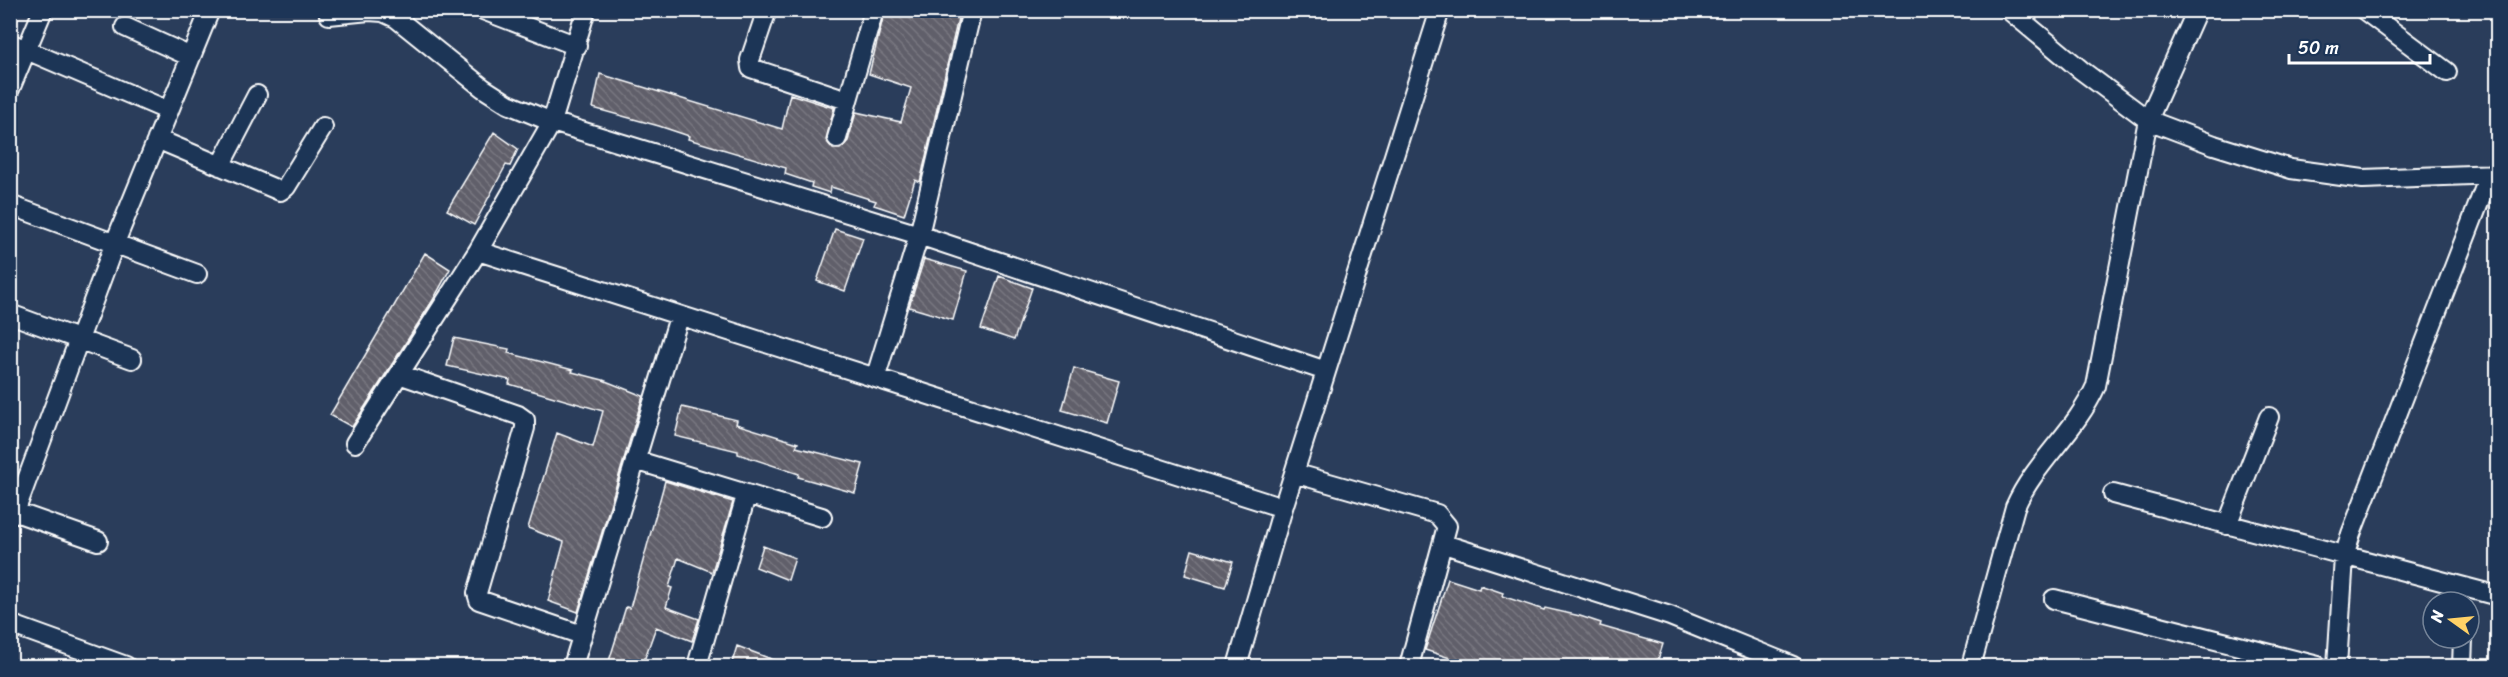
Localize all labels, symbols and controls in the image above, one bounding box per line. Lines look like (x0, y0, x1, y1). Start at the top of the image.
scale bar (2289, 27, 2430, 65)
text: 50 m (2298, 32, 2339, 64)
north arrow (2421, 590, 2481, 650)
text: N (2421, 606, 2453, 626)

